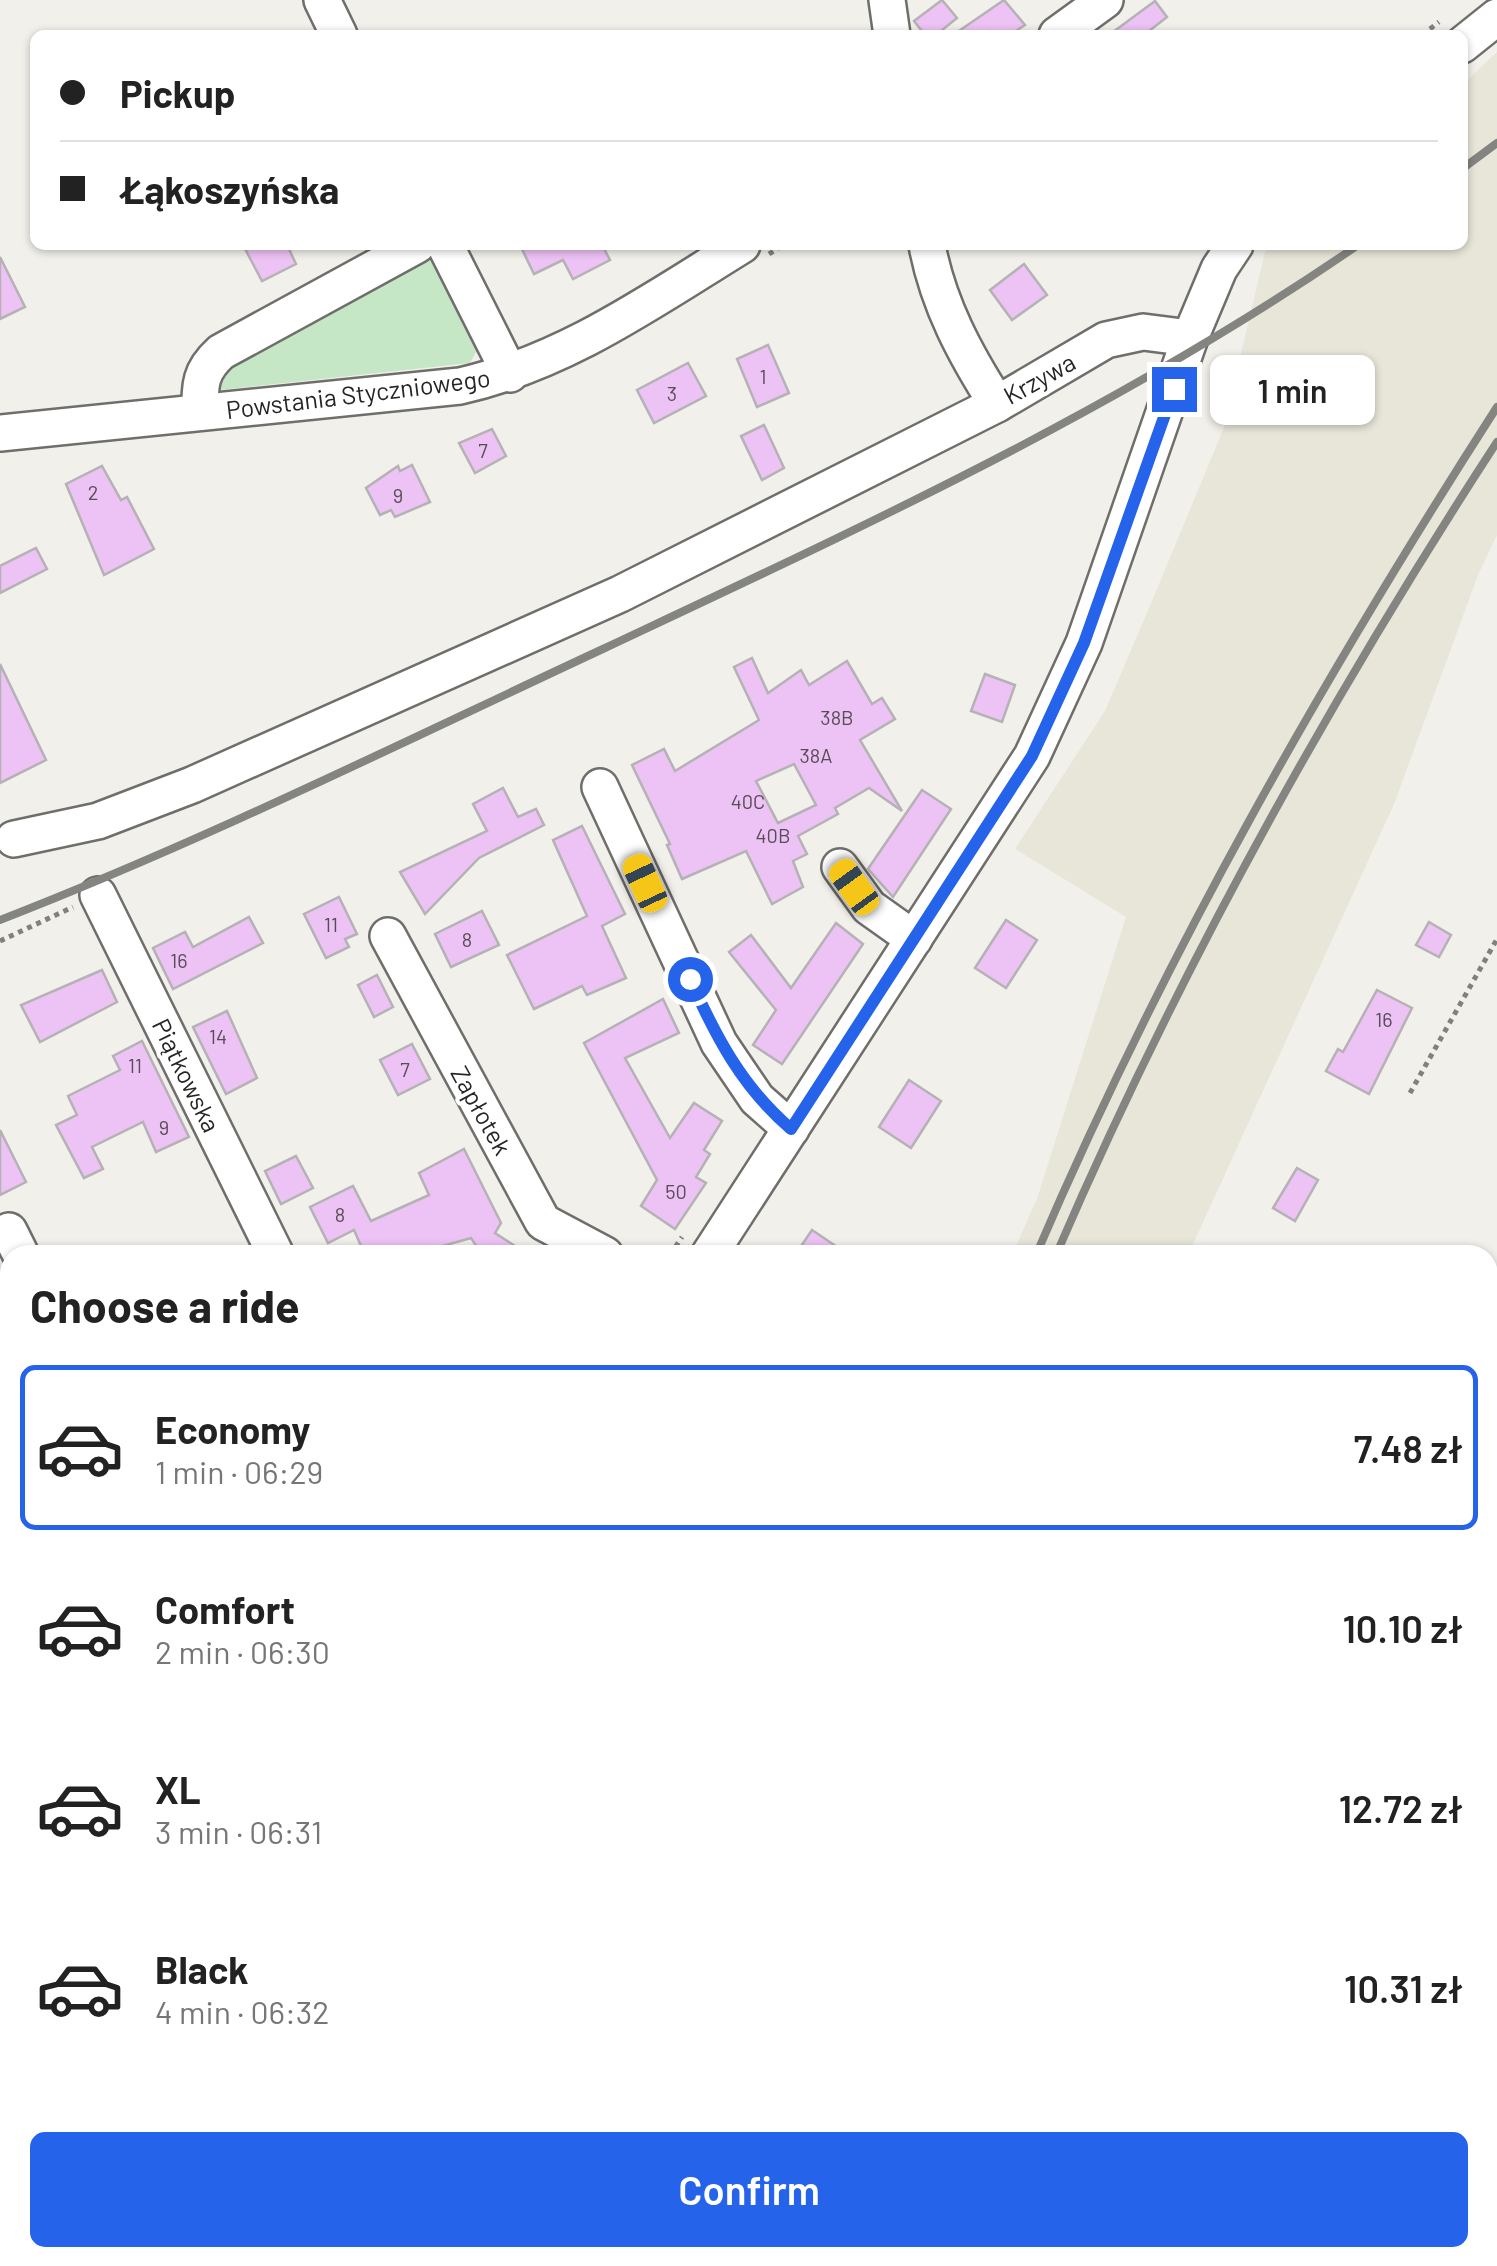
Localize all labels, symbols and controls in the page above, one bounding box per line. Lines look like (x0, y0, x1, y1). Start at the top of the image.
text: Pickup (120, 70, 235, 116)
text: Łąkoszyńska (120, 166, 339, 212)
street label: Krzywa (998, 346, 1080, 410)
callout: 1 min (1209, 354, 1374, 424)
street label: Powstania Styczniowego (224, 362, 492, 424)
house number: 1 (760, 364, 767, 388)
route end (1152, 367, 1197, 412)
text: 1 min (1258, 371, 1327, 409)
house number: 3 (667, 381, 677, 405)
house number: 7 (478, 438, 488, 462)
house number: 2 (88, 480, 98, 504)
house number: 9 (393, 483, 403, 507)
house number: 38B (820, 705, 854, 729)
house number: 38A (800, 743, 832, 767)
house number: 40C (731, 789, 765, 813)
house number: 40B (756, 823, 790, 847)
car (619, 849, 671, 917)
car (824, 854, 884, 920)
house number: 11 (324, 912, 338, 936)
house number: 8 (462, 927, 472, 951)
house number: 16 (170, 948, 188, 972)
route start (668, 957, 713, 1002)
house number: 16 (1375, 1007, 1393, 1031)
street label: Piątkowska (147, 1013, 227, 1137)
house number: 14 (209, 1024, 227, 1048)
house number: 11 (128, 1053, 142, 1077)
house number: 7 (400, 1057, 410, 1081)
street label: Zapłotek (445, 1060, 519, 1160)
house number: 9 (159, 1115, 169, 1139)
house number: 50 (665, 1179, 687, 1203)
house number: 8 (335, 1202, 345, 1226)
text: Choose a ride (30, 1278, 300, 1332)
icon: car (35, 1403, 125, 1493)
text: Economy (155, 1406, 310, 1452)
text: 7.48 zł (1354, 1425, 1463, 1471)
text: 1 min · 06:29 (155, 1452, 323, 1490)
icon: car (35, 1583, 125, 1673)
text: Comfort (155, 1586, 295, 1632)
text: 10.10 zł (1342, 1605, 1463, 1651)
text: 2 min · 06:30 (155, 1632, 330, 1670)
icon: car (35, 1763, 125, 1853)
text: XL (155, 1766, 201, 1812)
text: 12.72 zł (1339, 1785, 1463, 1831)
text: 3 min · 06:31 (155, 1812, 322, 1850)
icon: car (35, 1943, 125, 2033)
text: Black (155, 1946, 249, 1992)
text: 10.31 zł (1344, 1965, 1463, 2011)
text: 4 min · 06:32 (155, 1992, 329, 2030)
button: Confirm (30, 2132, 1468, 2247)

